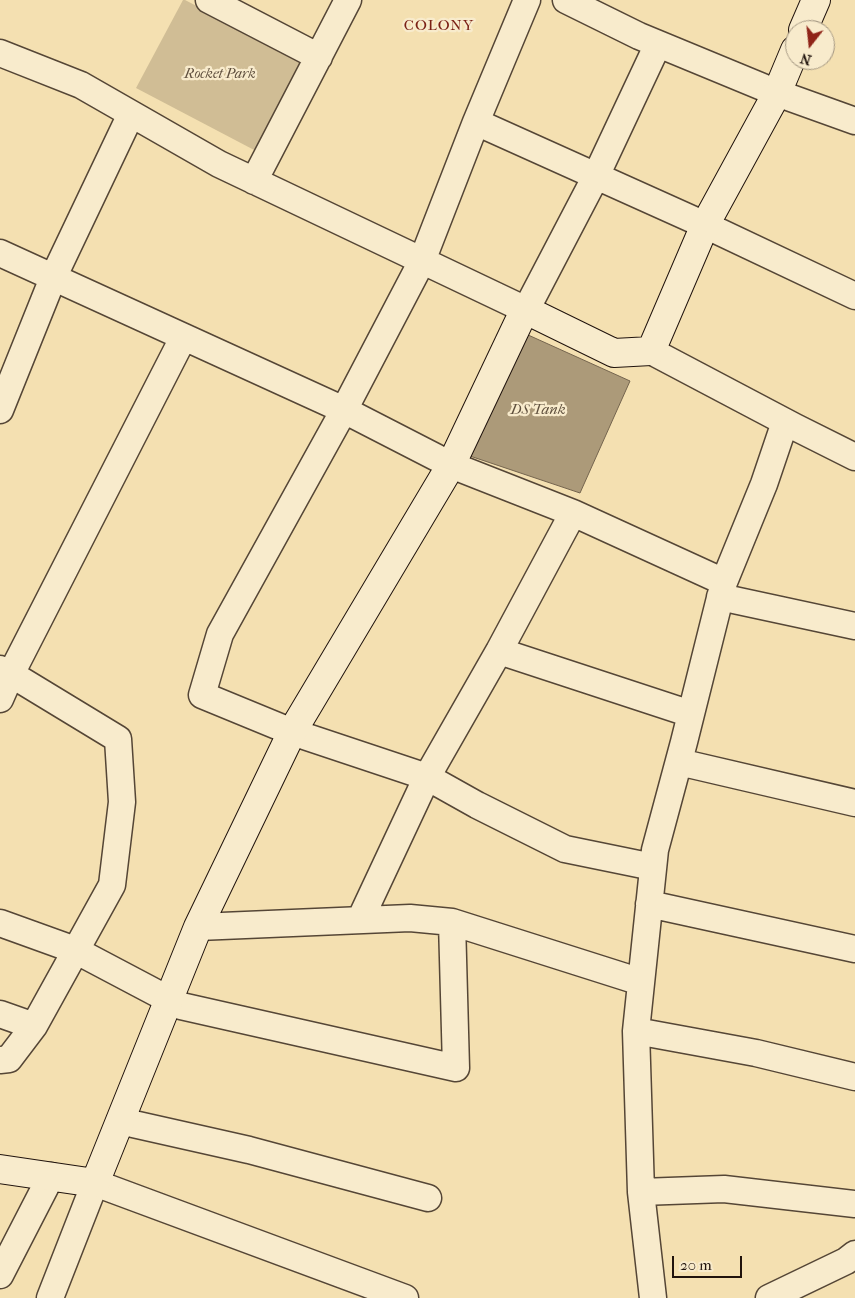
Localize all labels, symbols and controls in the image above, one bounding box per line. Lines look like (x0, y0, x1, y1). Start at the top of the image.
district label: COLONY (403, 17, 475, 35)
north arrow (785, 20, 835, 70)
text: N (799, 49, 813, 69)
park label: Rocket Park (184, 67, 256, 83)
water label: DS Tank (510, 401, 566, 419)
scale bar (675, 1246, 745, 1278)
text: 20 m (680, 1256, 712, 1274)

